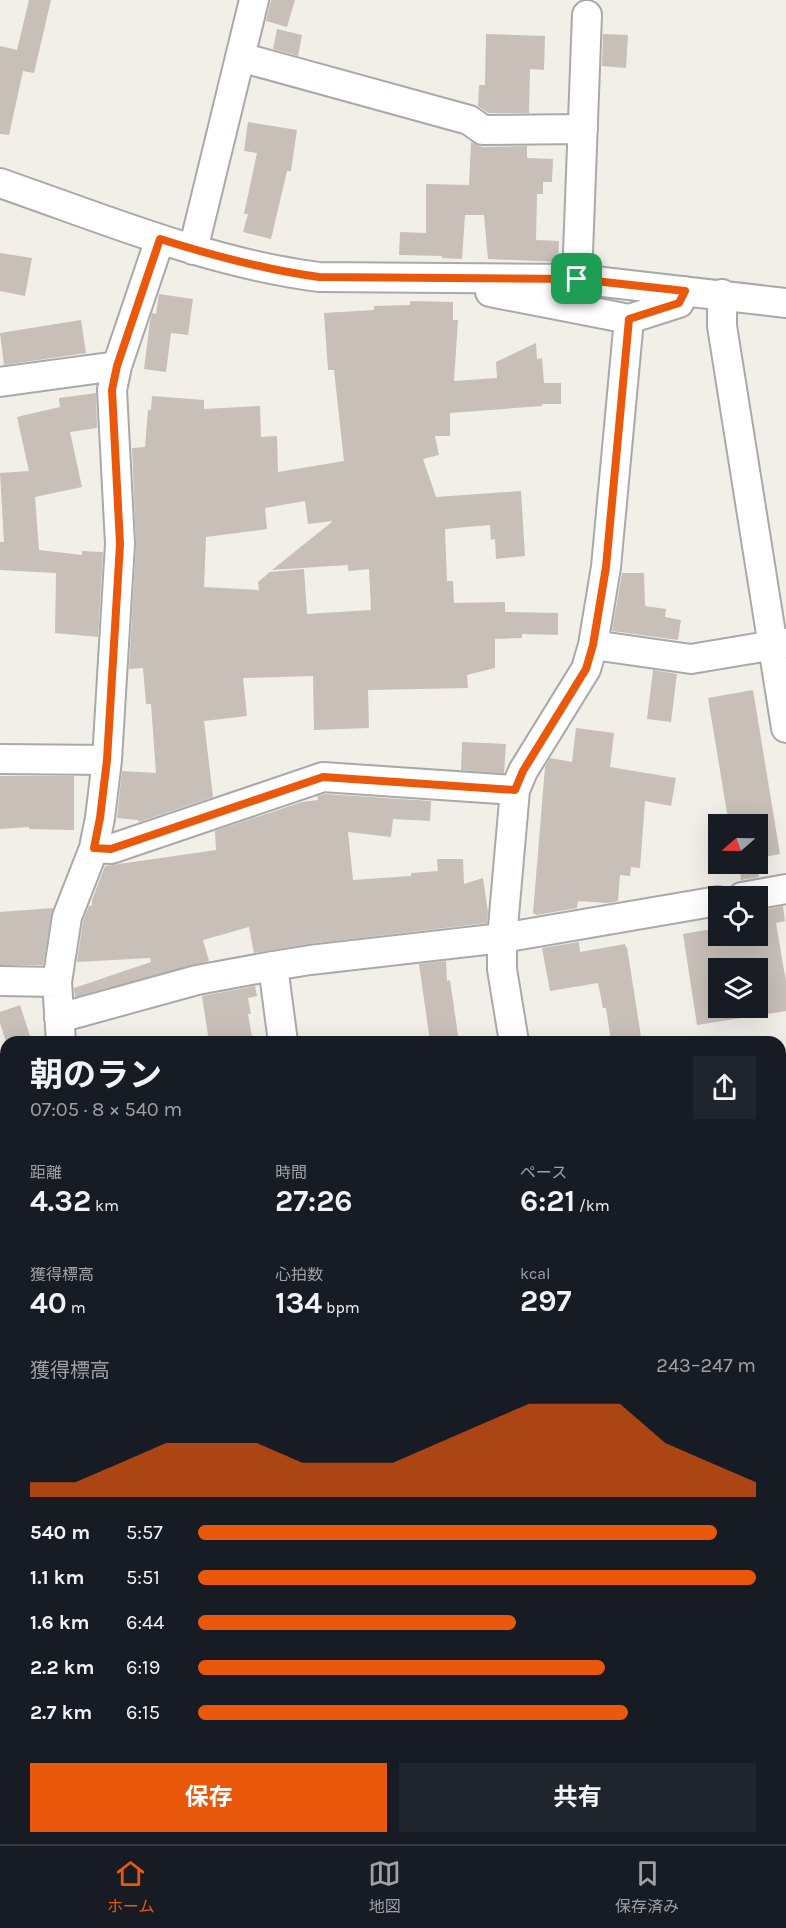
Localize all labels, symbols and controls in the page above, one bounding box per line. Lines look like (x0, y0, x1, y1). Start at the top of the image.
pin (551, 253, 602, 304)
icon: arrive (560, 262, 593, 295)
north arrow (708, 814, 768, 874)
map controls (708, 814, 768, 1018)
button: locate (708, 886, 768, 946)
button: layers (708, 958, 768, 1018)
text: 朝のラン (30, 1056, 162, 1094)
button: share (693, 1056, 756, 1119)
text: 07:05 · 8 × 540 m (30, 1098, 182, 1121)
text: 距離 (30, 1163, 62, 1182)
text: 時間 (275, 1163, 307, 1182)
text: ペース (520, 1163, 567, 1182)
text: 4.32 (30, 1183, 91, 1219)
text: 27:26 (275, 1183, 353, 1219)
text: 6:21 (520, 1183, 575, 1219)
text: km (91, 1196, 119, 1215)
text: /km (575, 1196, 610, 1215)
text: kcal (520, 1264, 551, 1283)
text: 獲得標高 (30, 1265, 94, 1284)
text: 心拍数 (275, 1265, 323, 1284)
text: 297 (520, 1283, 571, 1319)
text: 40 (30, 1285, 67, 1321)
text: 134 (275, 1285, 322, 1321)
text: m (67, 1298, 86, 1317)
text: bpm (322, 1298, 360, 1317)
text: 243–247 m (656, 1354, 756, 1377)
text: 獲得標高 (30, 1359, 110, 1382)
text: 540 m (30, 1521, 90, 1544)
text: 5:57 (126, 1521, 163, 1544)
text: 1.1 km (30, 1566, 84, 1589)
text: 5:51 (126, 1566, 160, 1589)
text: 1.6 km (30, 1611, 89, 1634)
text: 6:44 (126, 1611, 164, 1634)
text: 2.2 km (30, 1656, 94, 1679)
text: 6:19 (126, 1656, 160, 1679)
text: 2.7 km (30, 1701, 92, 1724)
text: 6:15 (126, 1701, 160, 1724)
button: 保存 (30, 1763, 387, 1832)
button: 共有 (399, 1763, 756, 1832)
tab: ホーム (107, 1857, 154, 1917)
tab: 地図 (368, 1857, 401, 1917)
tab: 保存済み (615, 1857, 679, 1917)

